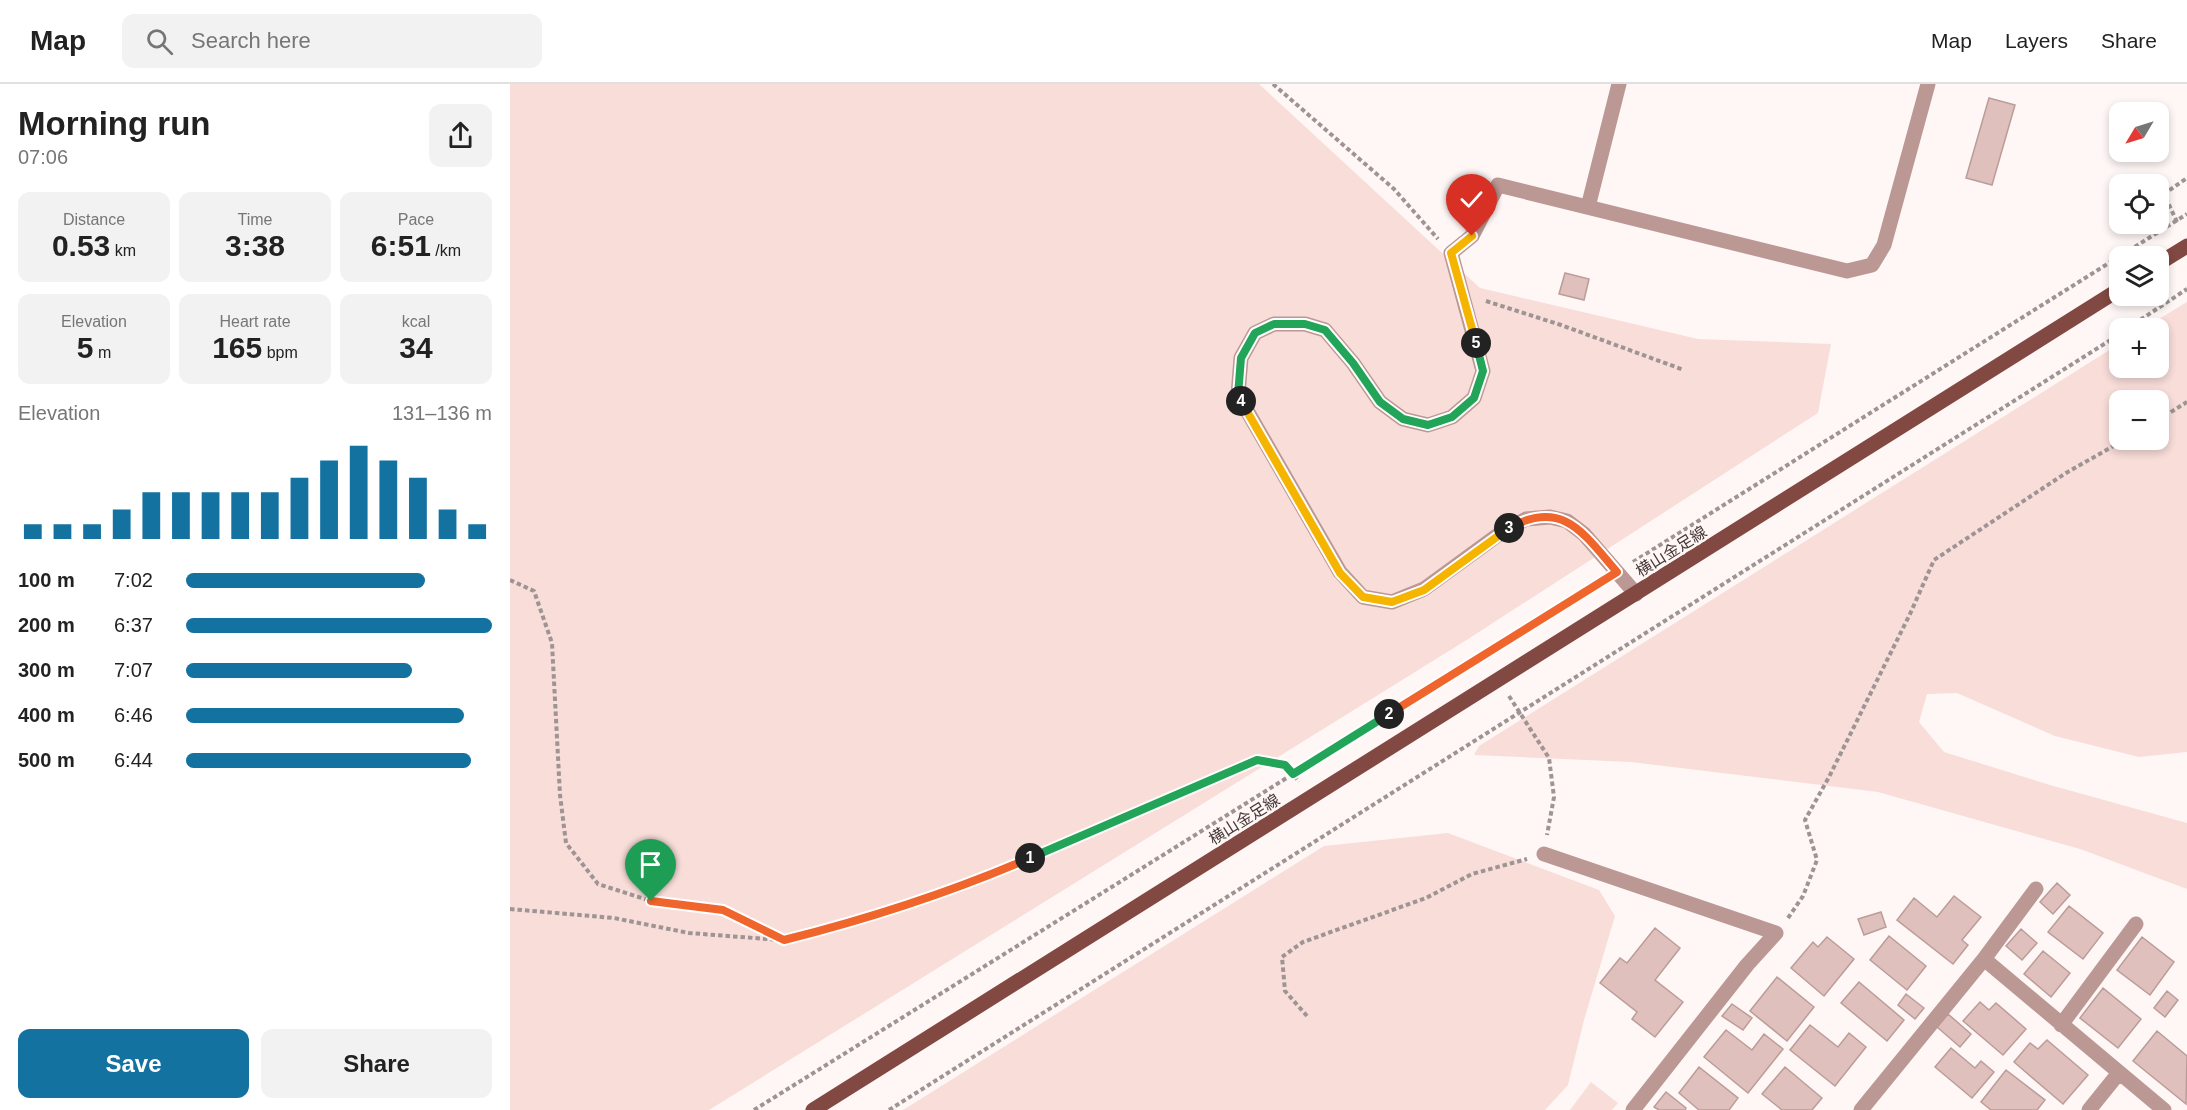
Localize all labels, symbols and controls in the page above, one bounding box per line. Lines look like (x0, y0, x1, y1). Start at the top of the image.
search box (122, 14, 542, 68)
text: Map (30, 25, 86, 56)
icon: search (143, 25, 176, 58)
text: Search here (191, 28, 311, 53)
text: Map (1931, 29, 1972, 52)
text: Layers (2005, 29, 2068, 52)
text: Share (2101, 29, 2157, 52)
north arrow (2109, 102, 2169, 162)
map controls (2109, 102, 2169, 450)
button: share (429, 104, 492, 167)
text: Morning run (18, 105, 210, 142)
text: 07:06 (18, 146, 68, 168)
pin (1446, 174, 1497, 236)
button: locate (2109, 174, 2169, 234)
icon: check (1455, 183, 1488, 216)
text: Distance (63, 211, 125, 228)
text: Time (238, 211, 272, 228)
text: Pace (398, 211, 434, 228)
text: 0.53 (52, 229, 110, 262)
text: 3:38 (225, 229, 285, 262)
text: 6:51 (371, 229, 431, 262)
text: km (110, 242, 136, 259)
text: /km (431, 242, 461, 259)
button: layers (2109, 246, 2169, 306)
text: Elevation (61, 313, 127, 330)
text: Heart rate (219, 313, 291, 330)
text: kcal (402, 313, 430, 330)
button: + (2109, 318, 2169, 378)
pin: 5 (1461, 328, 1491, 358)
text: 5 (77, 331, 93, 364)
text: 165 (212, 331, 262, 364)
text: 34 (399, 331, 433, 364)
text: 5 (1472, 334, 1480, 351)
text: m (93, 344, 111, 361)
text: bpm (262, 344, 298, 361)
pin: 4 (1226, 386, 1256, 416)
button: − (2109, 390, 2169, 450)
text: 4 (1237, 392, 1245, 409)
text: Elevation (18, 402, 100, 424)
text: 131–136 m (392, 402, 492, 424)
pin: 3 (1494, 513, 1524, 543)
text: 3 (1505, 519, 1513, 536)
street label: 横山金足線 (1633, 523, 1710, 580)
text: 100 m (18, 569, 75, 591)
text: 7:02 (114, 569, 153, 591)
text: 200 m (18, 614, 75, 636)
text: 6:37 (114, 614, 153, 636)
text: 300 m (18, 659, 75, 681)
text: 7:07 (114, 659, 153, 681)
pin: 2 (1374, 699, 1404, 729)
text: 400 m (18, 704, 75, 726)
text: 6:46 (114, 704, 153, 726)
text: 2 (1385, 705, 1393, 722)
text: 500 m (18, 749, 75, 771)
text: 6:44 (114, 749, 153, 771)
street label: 横山金足線 (1206, 791, 1283, 848)
pin (625, 839, 676, 901)
pin: 1 (1015, 843, 1045, 873)
icon: arrive (634, 848, 667, 881)
text: 1 (1026, 849, 1034, 866)
button: Save (18, 1029, 249, 1098)
button: Share (261, 1029, 492, 1098)

